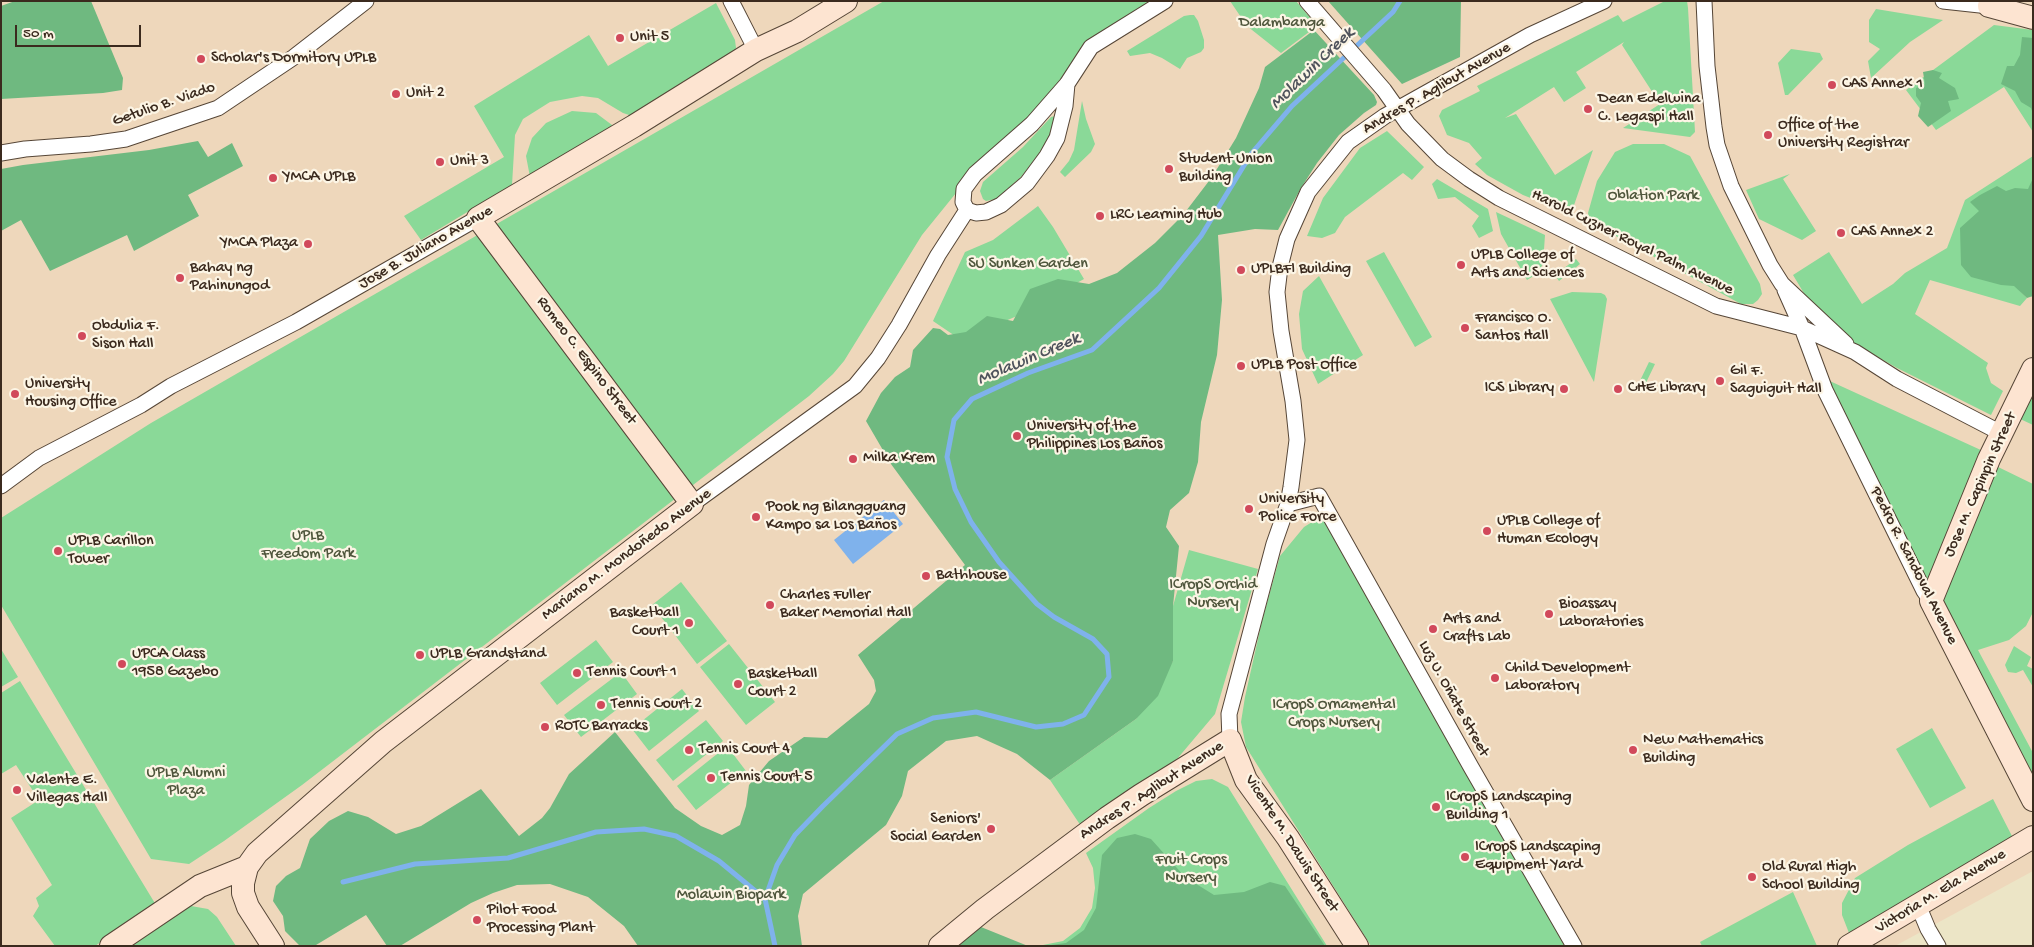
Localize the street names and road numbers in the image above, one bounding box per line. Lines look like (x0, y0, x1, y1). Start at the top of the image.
street label: Andres P. Aglibut Avenue (1360, 39, 1514, 139)
street label: Getulio B. Viado (110, 78, 218, 132)
street label: Harold Cuzner Royal Palm Avenue (1528, 186, 1736, 300)
street label: Jose B. Juliano Avenue (356, 202, 496, 294)
street label: Romeo C. Espino Street (532, 293, 640, 429)
street label: Jose M. Capinpin Street (1940, 410, 2022, 560)
street label: Pedro R. Sandoval Avenue (1865, 484, 1961, 648)
street label: Mariano M. Mondoñedo Avenue (538, 485, 716, 625)
street label: Luz U. Oñate Street (1413, 638, 1493, 760)
street label: Andres P. Aglibut Avenue (1077, 737, 1227, 845)
street label: Vicente M. Dawis Street (1239, 772, 1343, 916)
street label: Victoria M. Ela Avenue (1872, 845, 2010, 939)

